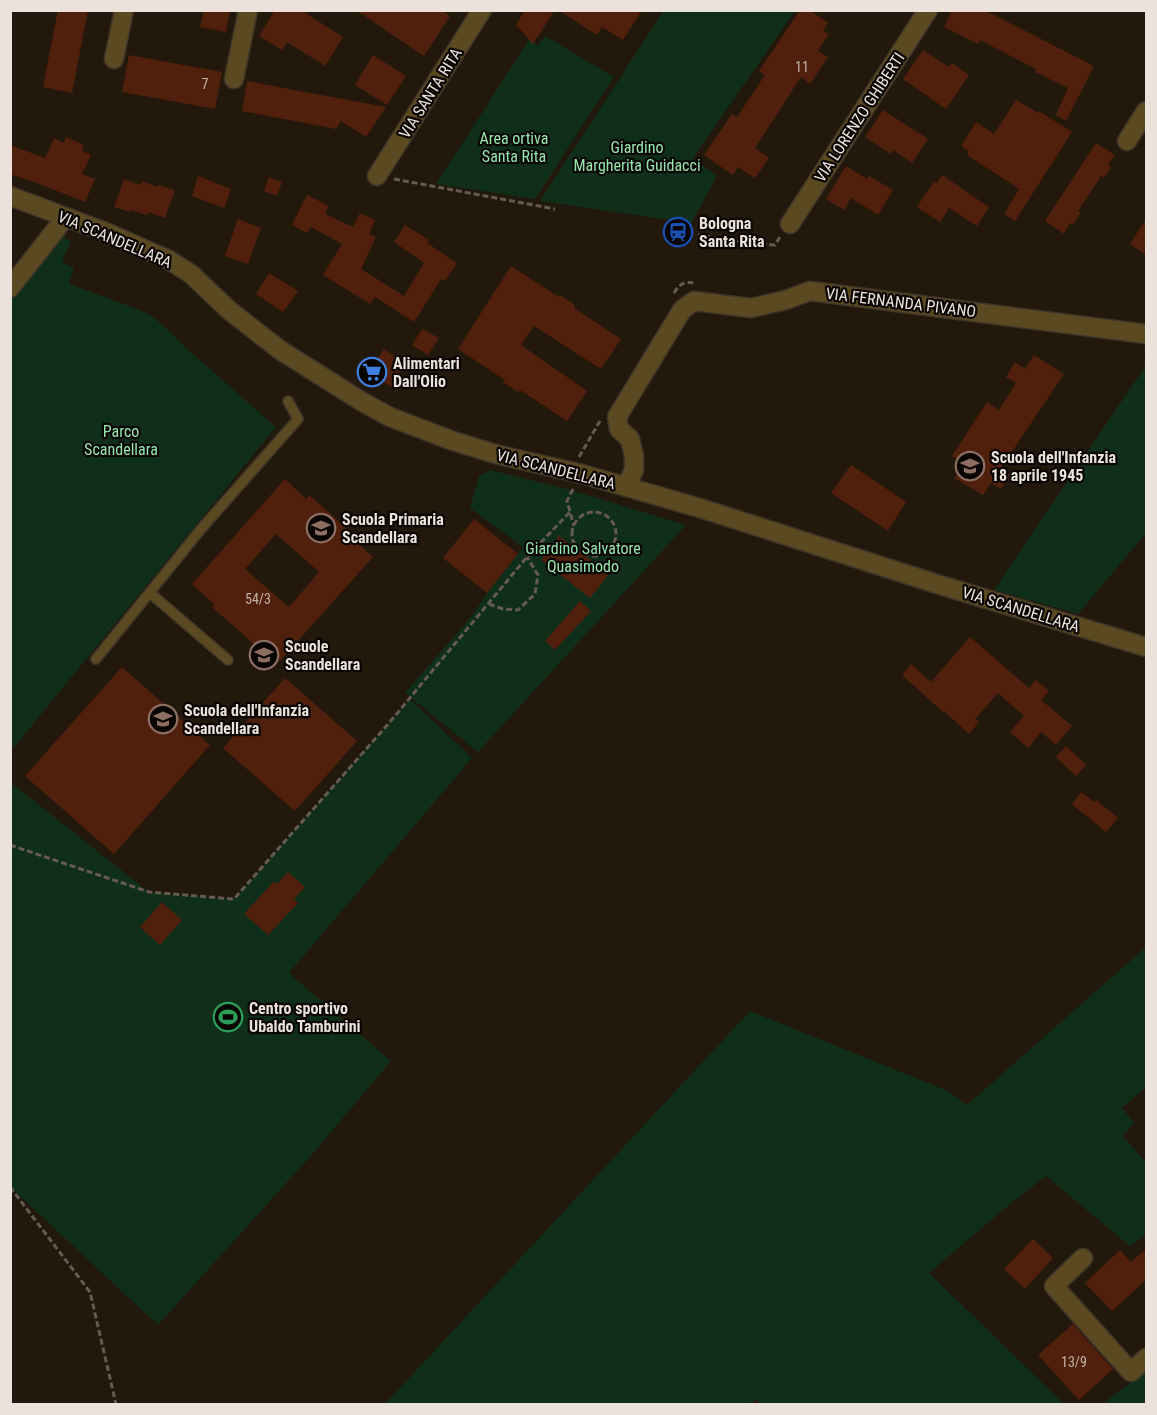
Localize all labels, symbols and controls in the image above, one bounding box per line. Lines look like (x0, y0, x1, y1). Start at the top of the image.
street label: VIA SANTA RITA (395, 45, 466, 142)
street label: VIA LORENZO GHIBERTI (810, 49, 908, 186)
house number: 11 (795, 59, 809, 75)
house number: 7 (202, 76, 209, 92)
park label: Area ortiva Santa Rita (480, 129, 548, 166)
park label: Giardino Margherita Guidacci (573, 138, 701, 175)
street label: VIA SCANDELLARA (55, 207, 175, 272)
place label: Bologna Santa Rita (699, 214, 765, 251)
station icon: Bologna Santa Rita (662, 216, 694, 248)
street label: VIA FERNANDA PIVANO (825, 284, 977, 321)
place label: Alimentari Dall'Olio (393, 354, 460, 391)
supermarket icon: Alimentari Dall'Olio (356, 356, 388, 388)
park label: Parco Scandellara (84, 422, 158, 459)
street label: VIA SCANDELLARA (494, 446, 617, 493)
place label: Scuola dell'Infanzia 18 aprile 1945 (991, 448, 1116, 485)
school or university icon: Scuola dell'Infanzia 18 aprile 1945 (954, 450, 986, 482)
place label: Scuola Primaria Scandellara (342, 510, 444, 547)
school or university icon: Scuola Primaria Scandellara (305, 512, 337, 544)
park label: Giardino Salvatore Quasimodo (525, 539, 641, 576)
street label: VIA SCANDELLARA (960, 583, 1082, 636)
house number: 54/3 (245, 591, 271, 607)
place label: Scuole Scandellara (285, 637, 361, 674)
school or university icon: Scuole Scandellara (248, 639, 280, 671)
place label: Scuola dell'Infanzia Scandellara (184, 701, 309, 738)
school or university icon: Scuola dell'Infanzia Scandellara (147, 703, 179, 735)
place label: Centro sportivo Ubaldo Tamburini (249, 999, 361, 1036)
sports icon: Centro sportivo Ubaldo Tamburini (212, 1001, 244, 1033)
house number: 13/9 (1061, 1354, 1087, 1370)

